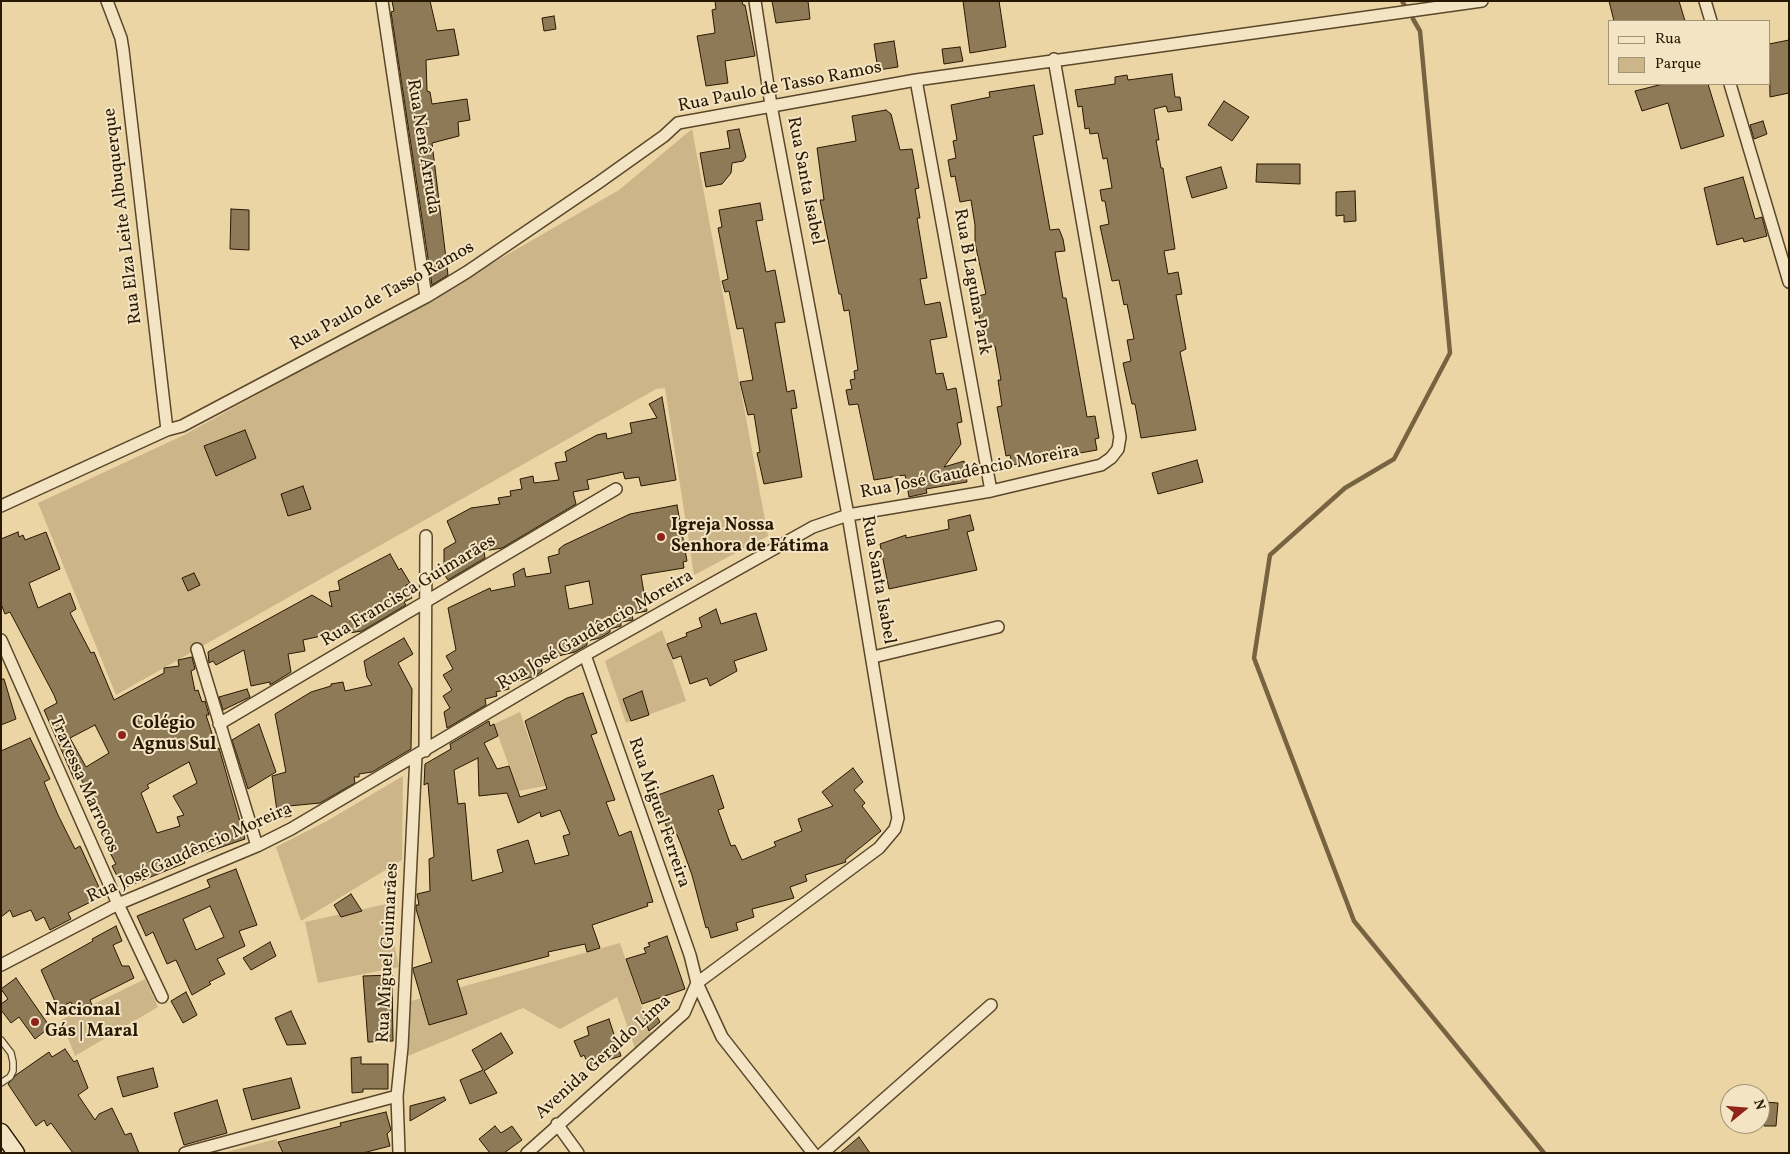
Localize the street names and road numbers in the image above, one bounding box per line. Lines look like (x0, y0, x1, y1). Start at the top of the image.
street label: Rua Paulo de Tasso Ramos (676, 58, 884, 118)
street label: Rua Nenê Arruda (401, 78, 443, 216)
street label: Rua Elza Leite Albuquerque (100, 107, 148, 325)
street label: Rua Santa Isabel (781, 115, 827, 247)
street label: Rua B Laguna Park (947, 207, 995, 357)
street label: Rua Paulo de Tasso Ramos (287, 237, 479, 357)
street label: Rua José Gaudêncio Moreira (859, 441, 1081, 505)
street label: Rua Santa Isabel (855, 514, 899, 646)
street label: Rua Francisca Guimarães (318, 531, 500, 653)
street label: Rua José Gaudêncio Moreira (494, 566, 698, 696)
street label: Travessa Marrocos (43, 713, 123, 857)
street label: Rua Miguel Ferreira (622, 735, 694, 891)
street label: Rua José Gaudêncio Moreira (84, 799, 296, 909)
street label: Rua Miguel Guimarães (373, 862, 405, 1044)
street label: Avenida Geraldo Lima (532, 991, 676, 1125)

